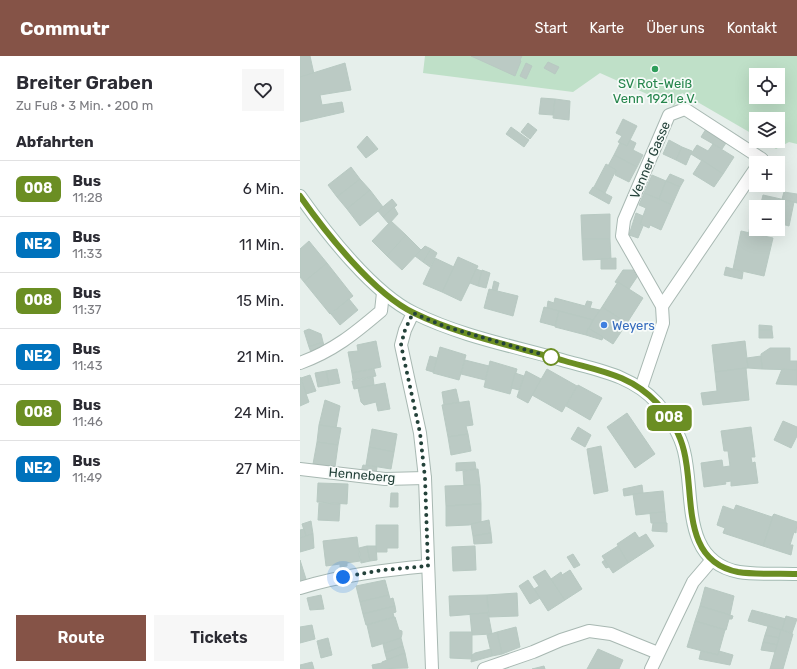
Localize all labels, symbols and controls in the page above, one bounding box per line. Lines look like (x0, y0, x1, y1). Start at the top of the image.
text: Commutr (20, 17, 109, 40)
text: Start (535, 20, 568, 37)
text: Karte (590, 20, 624, 37)
text: Über uns (646, 20, 705, 37)
text: Kontakt (727, 20, 777, 37)
marker: SV Rot-Weiß Venn 1921 e.V. (650, 64, 660, 74)
map controls (749, 68, 785, 236)
button: locate (749, 68, 785, 104)
button: heart (242, 69, 284, 111)
text: Breiter Graben (16, 71, 153, 94)
place label: SV Rot-Weiß Venn 1921 e.V. (613, 76, 697, 106)
text: Zu Fuß · 3 Min. · 200 m (16, 98, 153, 113)
button: layers (749, 112, 785, 148)
street label: Venner Gasse (627, 119, 673, 201)
text: Abfahrten (16, 133, 94, 151)
button: + (749, 156, 785, 192)
text: Bus (73, 172, 101, 190)
text: 008 (24, 180, 53, 197)
text: 6 Min. (243, 180, 284, 198)
text: 11:28 (73, 190, 103, 205)
button: − (749, 200, 785, 236)
text: Bus (72, 228, 101, 246)
text: NE2 (24, 236, 52, 253)
text: 11 Min. (239, 236, 284, 254)
text: 11:33 (72, 246, 102, 261)
text: Bus (73, 284, 101, 302)
text: 008 (24, 292, 53, 309)
text: 15 Min. (237, 292, 284, 310)
text: 11:37 (73, 302, 101, 317)
place label: Weyers (612, 318, 655, 333)
marker: Weyers (599, 320, 609, 330)
text: Bus (72, 340, 101, 358)
text: NE2 (24, 348, 52, 365)
text: 21 Min. (237, 348, 284, 366)
unlabelled marker (542, 348, 560, 366)
text: 11:43 (72, 358, 102, 373)
text: Bus (73, 396, 101, 414)
text: 008 (24, 404, 53, 421)
text: 24 Min. (234, 404, 284, 422)
line badge: 008 (646, 405, 692, 431)
text: 008 (655, 409, 683, 426)
text: 11:46 (73, 414, 103, 429)
text: Bus (72, 452, 101, 470)
text: NE2 (24, 460, 52, 477)
text: 27 Min. (235, 460, 284, 478)
street label: Henneberg (328, 465, 396, 486)
text: 11:49 (72, 470, 102, 485)
your location (333, 567, 353, 587)
button: Route (16, 615, 146, 661)
button: Tickets (154, 615, 284, 661)

